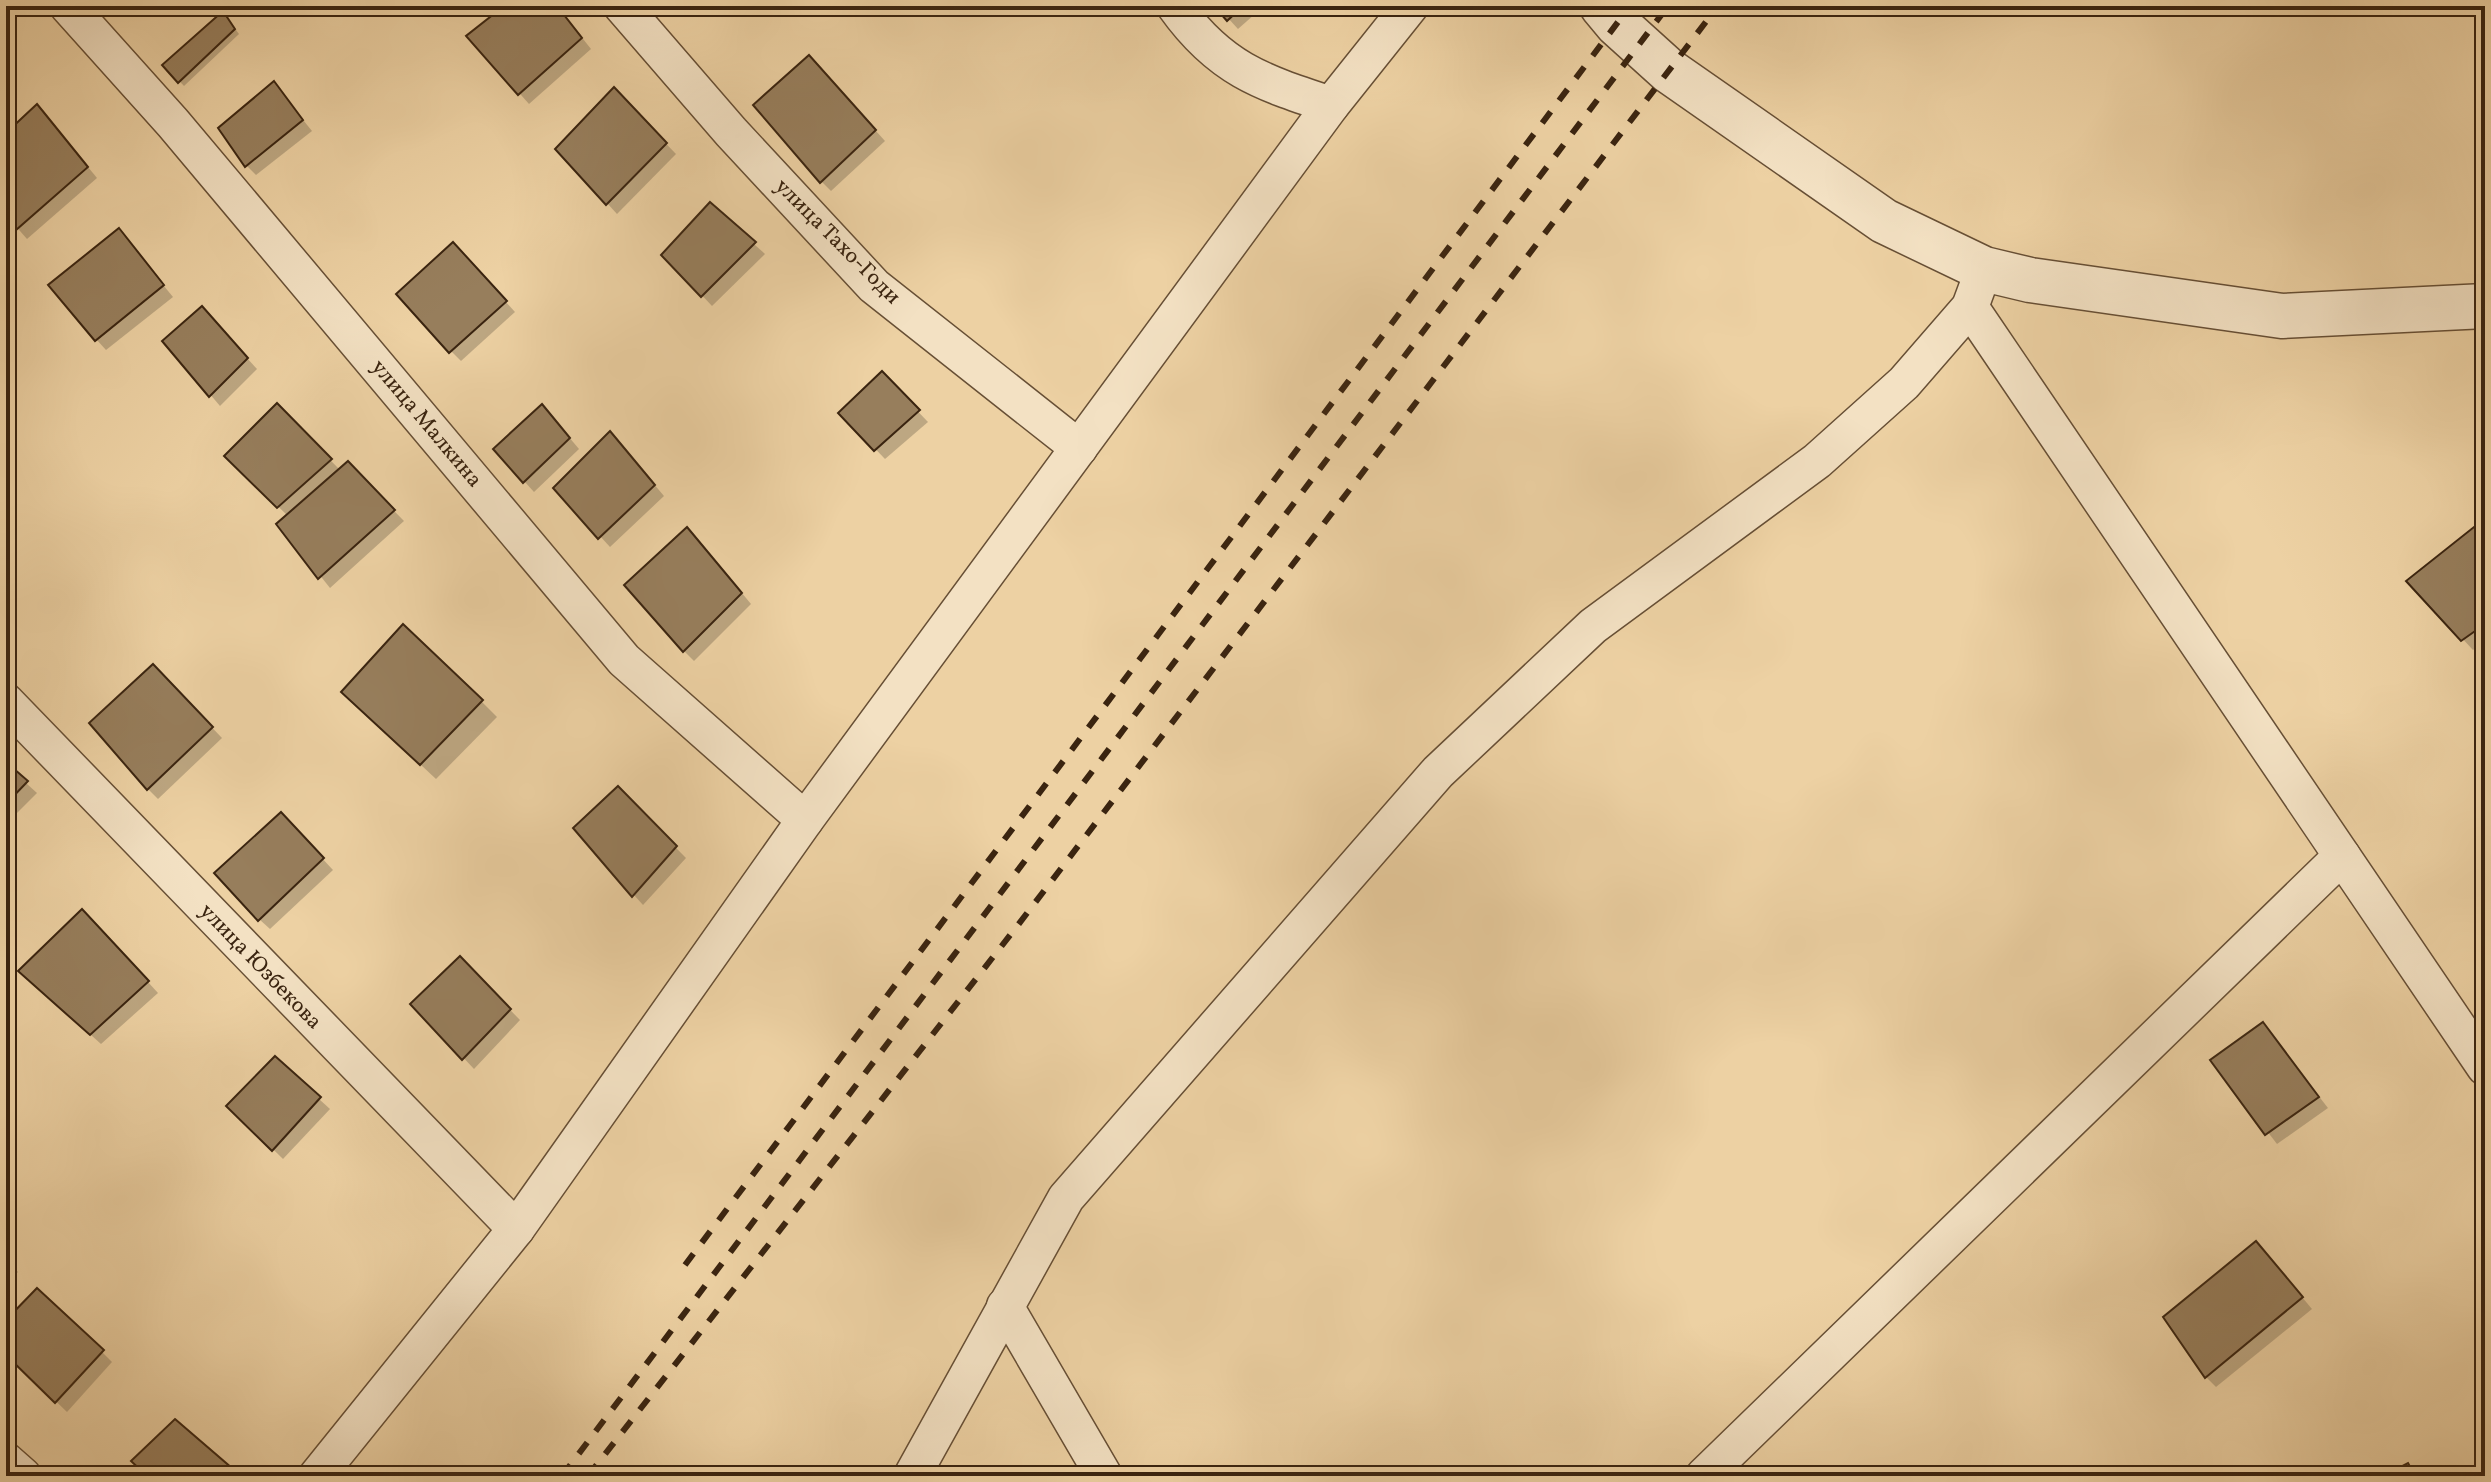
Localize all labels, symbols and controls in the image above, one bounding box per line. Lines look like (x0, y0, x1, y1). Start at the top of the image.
street label: улица Тахо-Годи (767, 172, 907, 312)
street label: улица Малкина (363, 353, 489, 495)
street label: улица Юзбекова (192, 897, 328, 1037)

